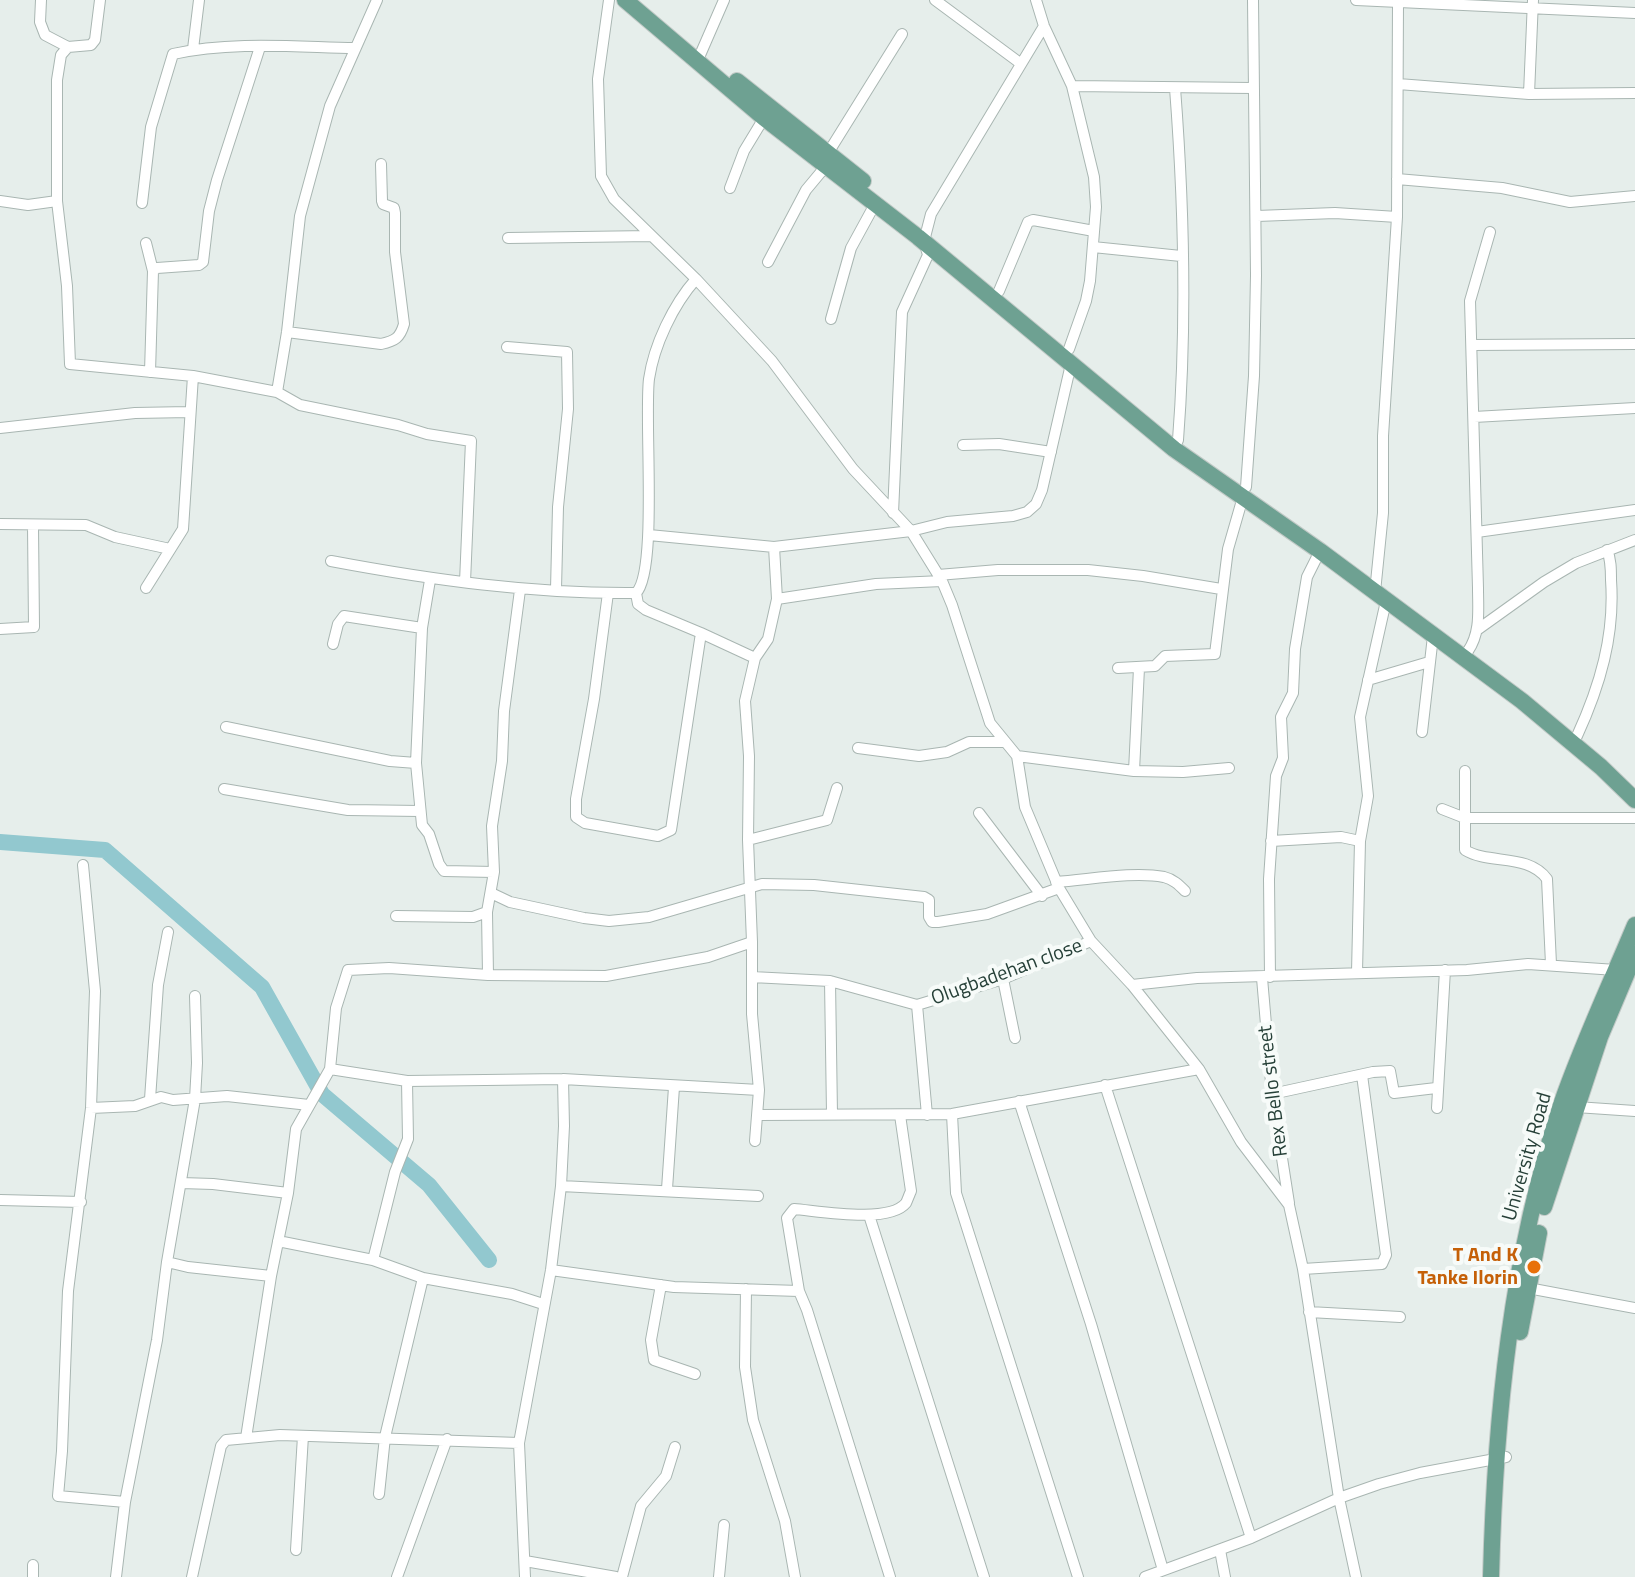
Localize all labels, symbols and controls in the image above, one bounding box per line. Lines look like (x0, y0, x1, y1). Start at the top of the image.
street label: Olugbadehan close (928, 935, 1086, 1011)
street label: Rex Bello street (1254, 1024, 1294, 1158)
street label: University Road (1498, 1090, 1558, 1224)
place label: T And K Tanke Ilorin (1418, 1244, 1518, 1291)
marker: T And K Tanke Ilorin (1525, 1258, 1543, 1276)

